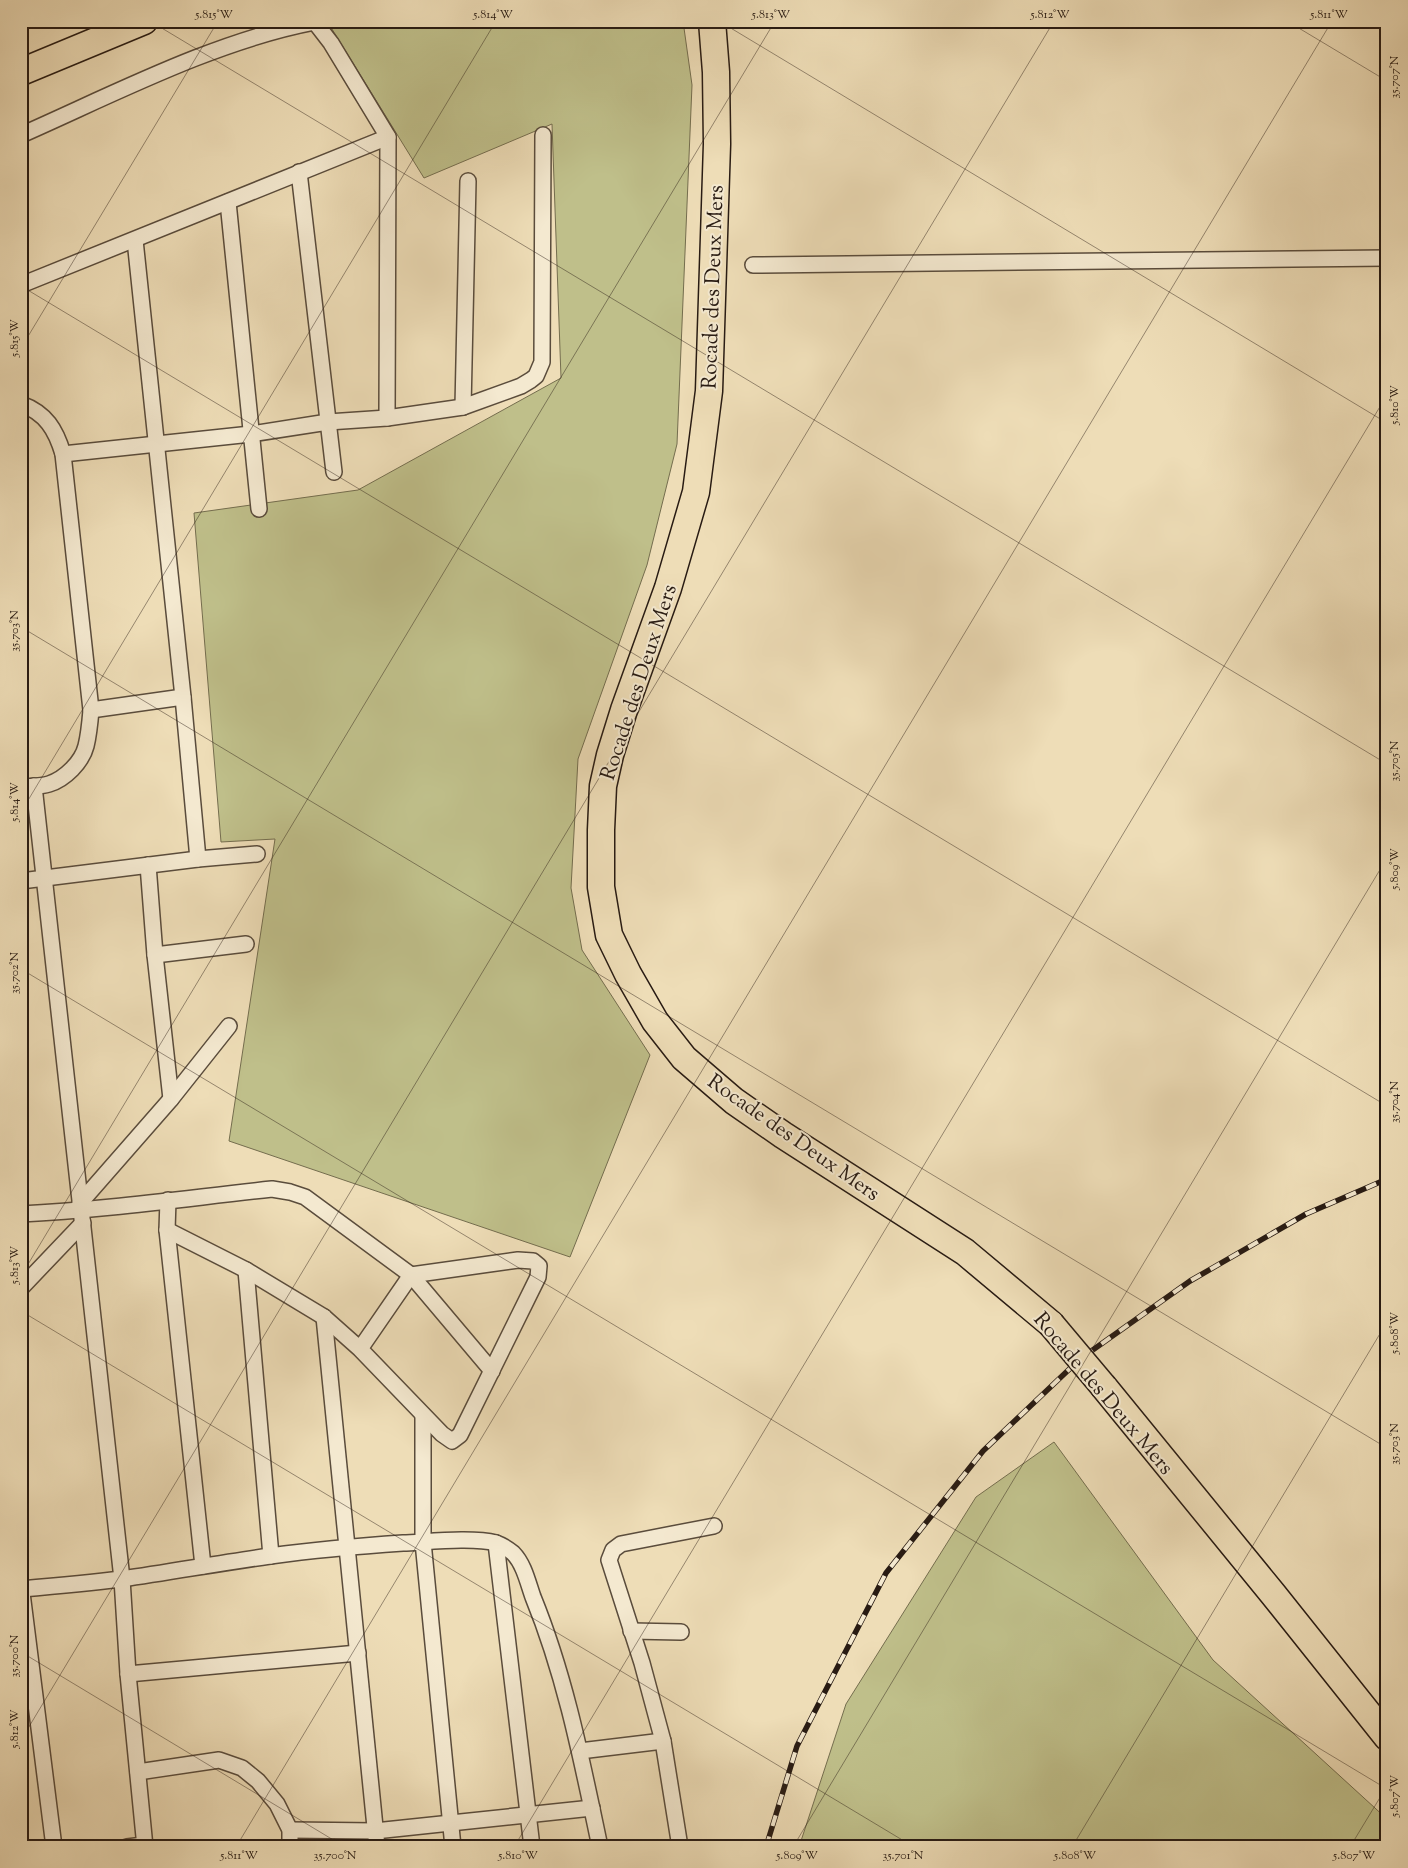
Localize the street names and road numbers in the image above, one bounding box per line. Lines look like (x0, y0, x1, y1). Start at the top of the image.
street label: Rocade des Deux Mers (695, 184, 733, 390)
street label: Rocade des Deux Mers (594, 581, 686, 784)
street label: Rocade des Deux Mers (701, 1068, 885, 1210)
street label: Rocade des Deux Mers (1025, 1306, 1180, 1482)

